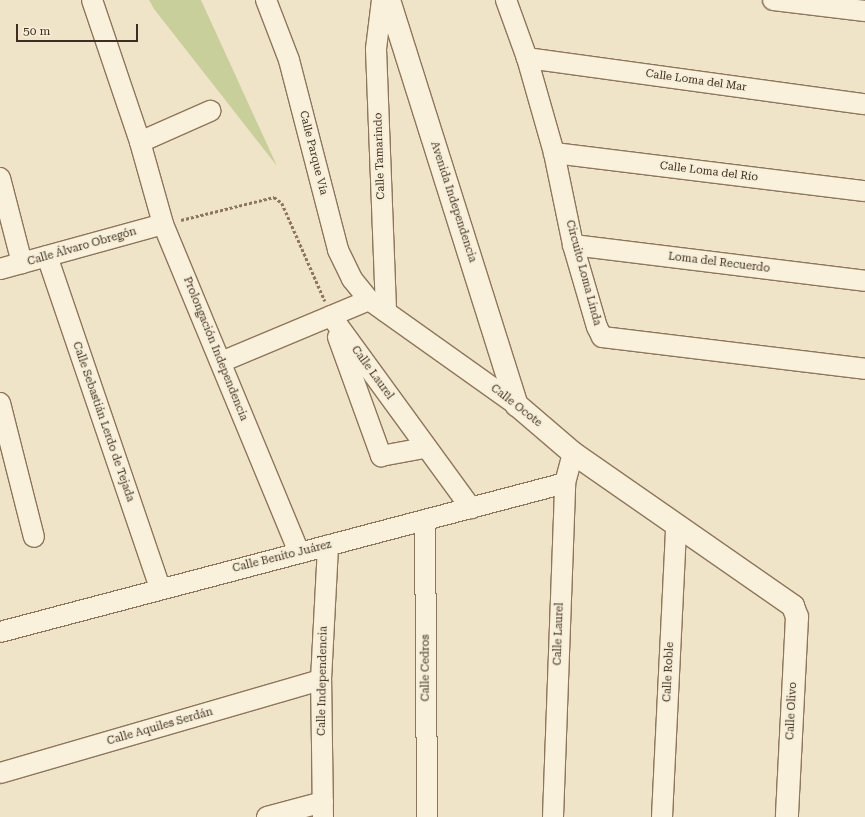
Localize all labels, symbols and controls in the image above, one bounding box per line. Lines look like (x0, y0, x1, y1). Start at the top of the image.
scale bar (18, 16, 140, 42)
text: 50 m (23, 24, 50, 38)
street label: Calle Loma del Mar (645, 67, 747, 95)
street label: Calle Parque Vía (296, 109, 330, 197)
street label: Calle Tamarindo (372, 112, 388, 200)
street label: Avenida Independencia (427, 140, 479, 264)
street label: Calle Loma del Río (659, 159, 759, 185)
street label: Circuito Loma Linda (563, 219, 603, 327)
street label: Calle Álvaro Obregón (26, 225, 138, 269)
street label: Loma del Recuerdo (667, 250, 771, 276)
street label: Prolongación Independencia (180, 275, 250, 423)
street label: Calle Sebastián Lerdo de Tejada (69, 340, 137, 504)
street label: Calle Laurel (348, 344, 396, 402)
street label: Calle Ocote (488, 382, 544, 430)
street label: Calle Benito Juárez (231, 538, 333, 576)
street label: Calle Laurel (551, 602, 567, 666)
street label: Calle Independencia (315, 626, 331, 736)
street label: Calle Cedros (419, 635, 433, 701)
street label: Calle Roble (661, 642, 677, 702)
street label: Calle Olivo (784, 682, 800, 740)
street label: Calle Aquiles Serdán (106, 706, 214, 748)

